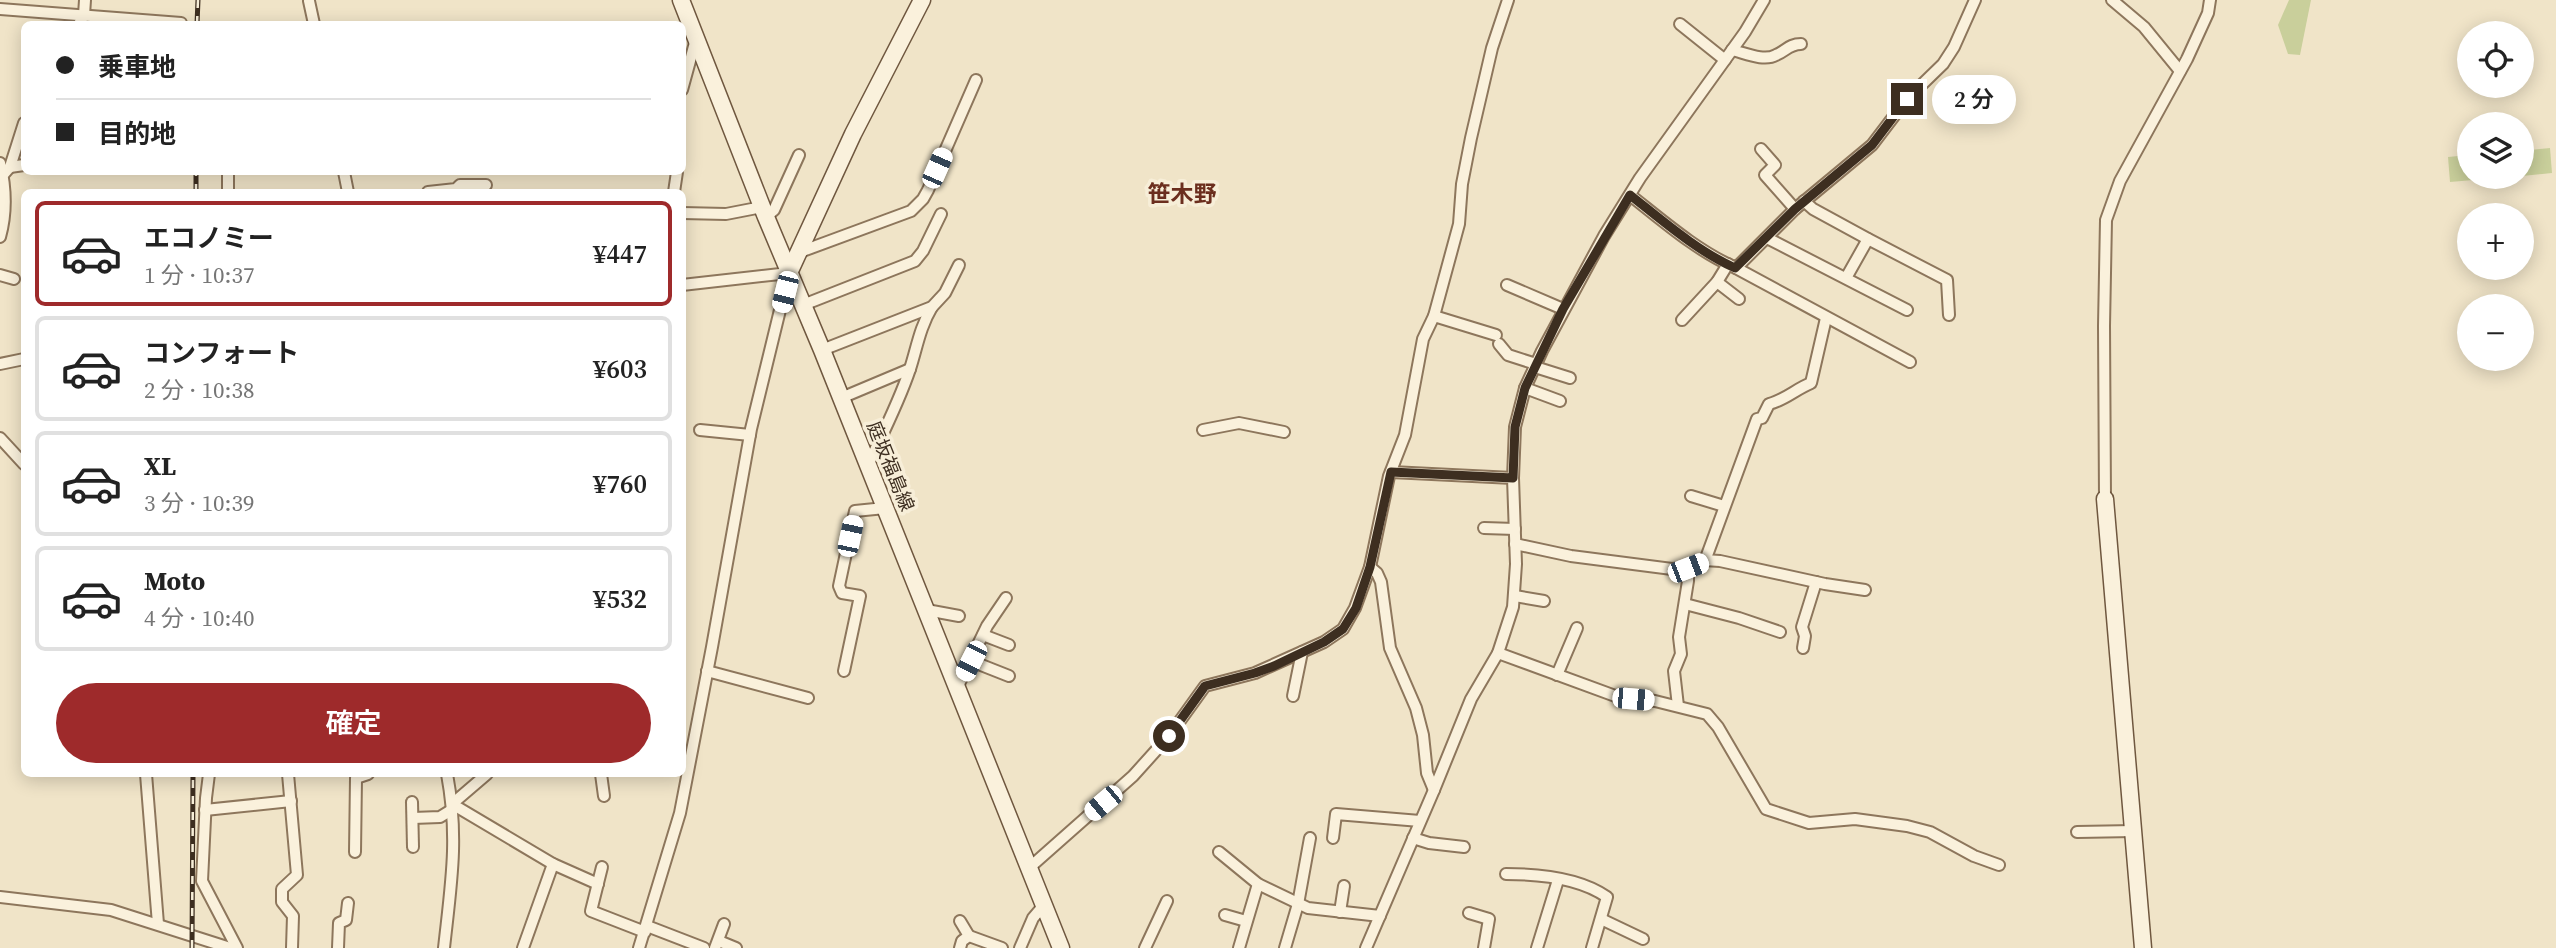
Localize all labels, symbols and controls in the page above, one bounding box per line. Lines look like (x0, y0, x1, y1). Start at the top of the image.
map controls (2457, 21, 2534, 371)
button: locate (2457, 21, 2534, 98)
text: 乗車地 (98, 49, 176, 85)
callout: 2 分 (1932, 74, 2016, 124)
route end (1891, 83, 1923, 115)
text: 2 分 (1954, 83, 1994, 115)
button: layers (2457, 112, 2534, 189)
text: 目的地 (98, 116, 176, 152)
car (919, 145, 956, 191)
district label: 笹木野 (1148, 178, 1217, 210)
button: + (2457, 203, 2534, 280)
text: エコノミー (144, 220, 274, 256)
icon: car (60, 222, 123, 285)
text: ¥447 (593, 236, 647, 272)
text: 1 分 · 10:37 (144, 259, 254, 291)
car (770, 269, 801, 315)
button: − (2457, 294, 2534, 371)
text: コンフォート (144, 335, 299, 371)
icon: car (60, 337, 123, 400)
text: ¥603 (593, 351, 647, 387)
text: 2 分 · 10:38 (144, 374, 254, 406)
street label: 庭坂福島線 (861, 417, 921, 515)
text: XL (144, 448, 176, 484)
icon: car (60, 452, 123, 515)
text: ¥760 (593, 466, 647, 502)
text: 3 分 · 10:39 (144, 487, 254, 519)
car (836, 513, 865, 559)
car (1665, 551, 1712, 585)
text: Moto (144, 563, 205, 599)
icon: car (60, 567, 123, 630)
text: ¥532 (593, 581, 647, 617)
text: 4 分 · 10:40 (144, 602, 254, 634)
car (953, 638, 990, 684)
button: 確定 (56, 683, 651, 763)
car (1612, 687, 1655, 711)
route start (1153, 720, 1185, 752)
car (1081, 781, 1126, 825)

